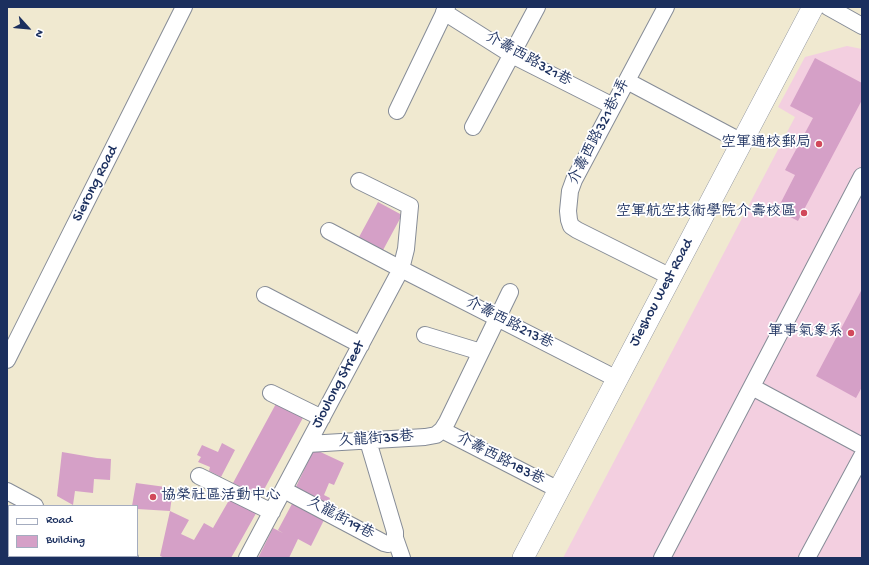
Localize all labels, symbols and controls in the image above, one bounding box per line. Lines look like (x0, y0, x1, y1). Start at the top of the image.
north arrow (8, 8, 48, 48)
text: N (32, 28, 46, 39)
street label: 介壽西路321巷 (482, 29, 574, 91)
street label: 介壽西路321巷1弄 (565, 76, 635, 188)
place label: 空軍通校郵局 (721, 135, 811, 153)
marker: 空軍通校郵局 (814, 139, 824, 149)
street label: Sierong Road (69, 143, 123, 225)
place label: 空軍航空技術學院介壽校區 (616, 204, 796, 222)
marker: 空軍航空技術學院介壽校區 (799, 208, 809, 218)
street label: Jieshou West Road (626, 236, 698, 350)
street label: 介壽西路213巷 (462, 294, 556, 354)
place label: 軍事氣象系 (768, 324, 843, 342)
marker: 軍事氣象系 (846, 328, 856, 338)
street label: Jioulong Street (308, 338, 370, 432)
street label: 久龍街35巷 (338, 428, 414, 452)
street label: 介壽西路183巷 (453, 430, 547, 490)
place label: 協榮社區活動中心 (161, 488, 281, 506)
marker: 協榮社區活動中心 (148, 492, 158, 502)
street label: 久龍街19巷 (303, 494, 377, 544)
legend (8, 505, 138, 557)
text: Road (46, 514, 72, 528)
text: Building (46, 534, 85, 548)

